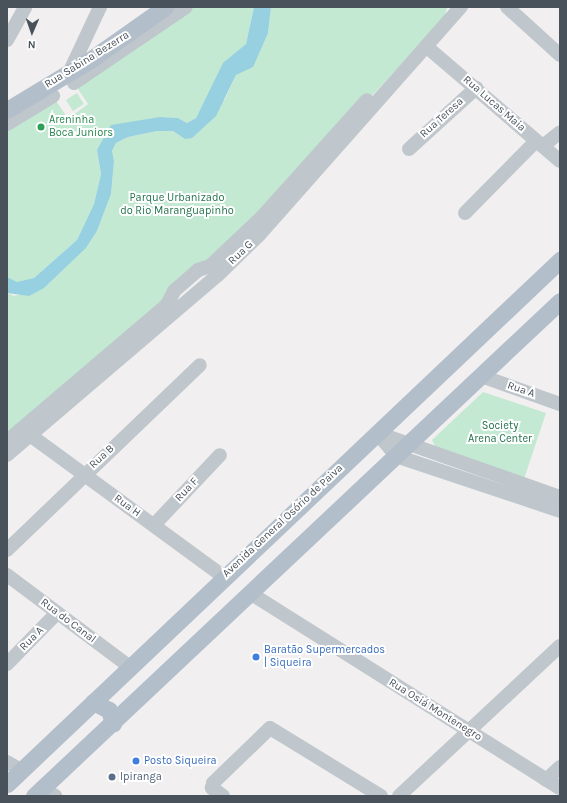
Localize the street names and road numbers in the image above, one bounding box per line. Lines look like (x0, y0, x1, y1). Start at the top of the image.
street label: Rua Sabina Bezerra (42, 29, 132, 91)
street label: Rua Lucas Maia (460, 73, 528, 135)
street label: Rua Teresa (418, 95, 466, 141)
street label: Rua G (226, 238, 256, 268)
street label: Rua A (505, 379, 537, 401)
street label: Rua B (87, 442, 117, 472)
street label: Avenida General Osório de Paiva (220, 462, 346, 580)
street label: Rua F (173, 475, 201, 505)
street label: Rua H (111, 492, 143, 520)
street label: Rua do Canal (38, 596, 98, 646)
street label: Rua A (17, 624, 47, 654)
street label: Rua Osiá Montenegro (386, 676, 484, 744)

